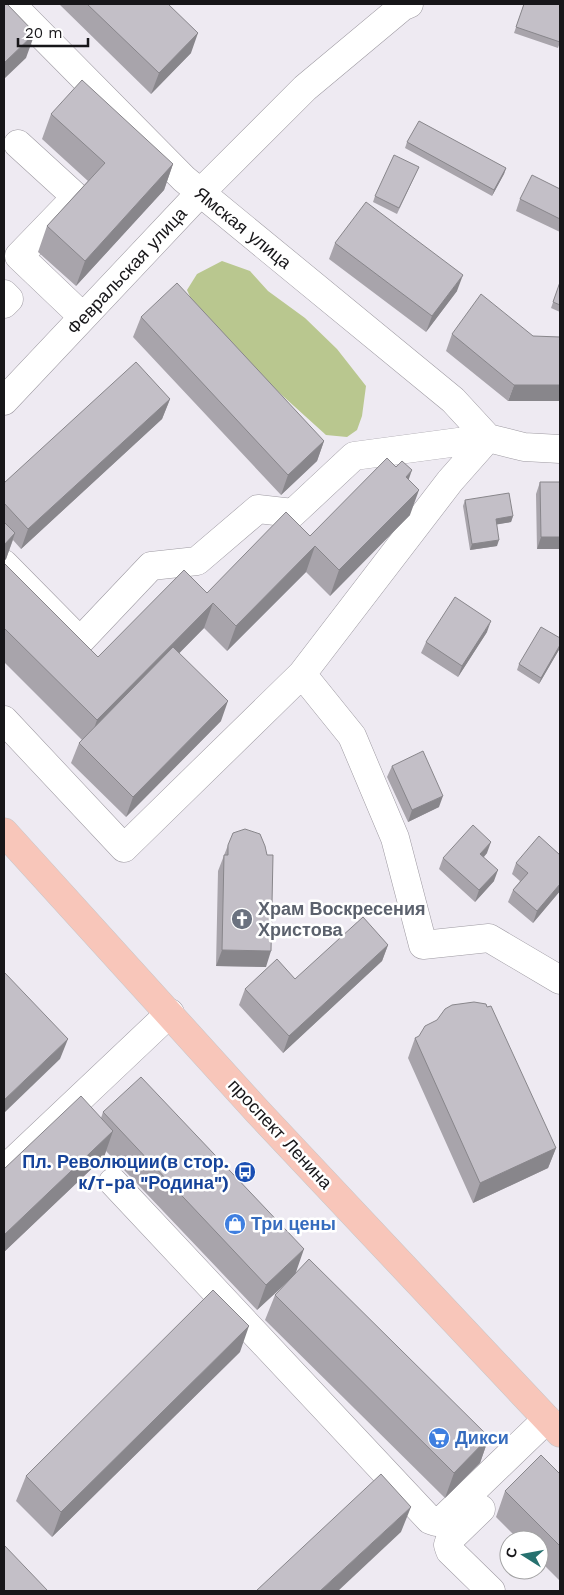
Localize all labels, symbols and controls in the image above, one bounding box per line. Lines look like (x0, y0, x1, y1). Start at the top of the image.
scale bar (18, 15, 88, 47)
text: 20 m (25, 24, 63, 42)
street label: Ямская улица (191, 182, 297, 274)
street label: Февральская улица (62, 202, 192, 338)
place label: Храм Воскресения Христова (258, 898, 425, 940)
church icon: Храм Воскресения Христова (230, 907, 254, 931)
street label: проспект Ленина (224, 1074, 337, 1194)
place label: Пл. Революции(в стор. к/т-ра "Родина") (22, 1151, 229, 1193)
bus stop icon: Пл. Революции(в стор. к/т-ра "Родина") (233, 1160, 257, 1184)
shop icon: Три цены (223, 1212, 247, 1236)
place label: Три цены (251, 1213, 336, 1234)
supermarket icon: Дикси (427, 1426, 451, 1450)
place label: Дикси (455, 1427, 509, 1448)
north arrow (499, 1530, 549, 1580)
text: С (502, 1546, 520, 1559)

